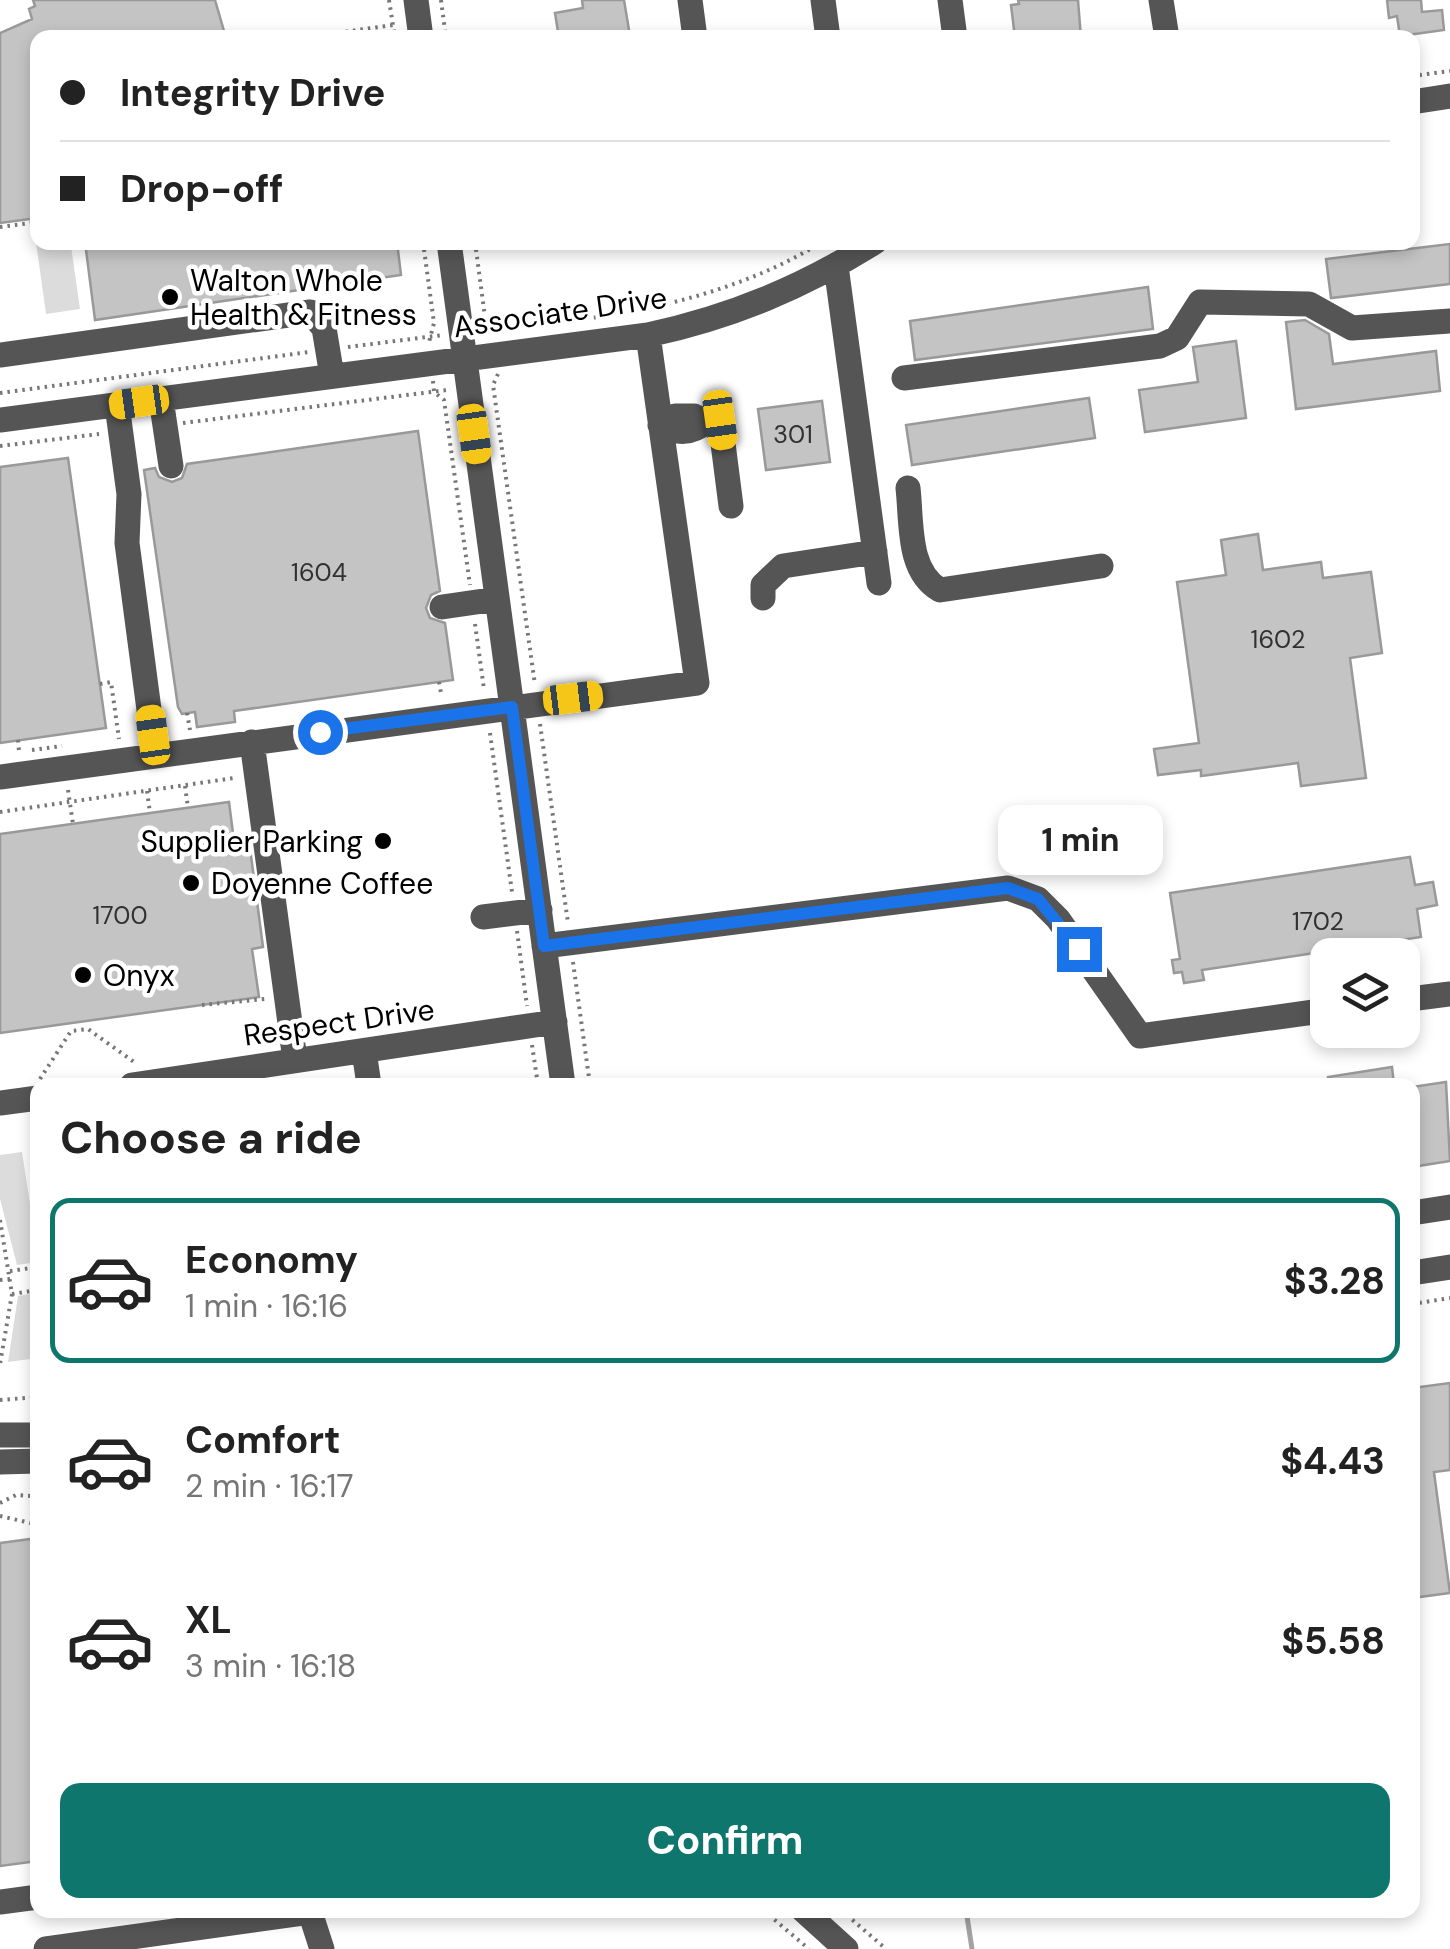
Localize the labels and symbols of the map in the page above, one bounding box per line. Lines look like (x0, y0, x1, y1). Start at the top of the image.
place label: Walton Whole Health & Fitness (190, 261, 417, 334)
street label: Associate Drive (451, 278, 669, 346)
marker: Walton Whole Health & Fitness (159, 286, 181, 308)
car (107, 383, 171, 421)
car (701, 388, 739, 452)
car (455, 402, 493, 466)
house number: 301 (773, 418, 813, 451)
house number: 1604 (291, 556, 347, 589)
house number: 1602 (1251, 623, 1305, 656)
car (541, 679, 605, 717)
car (134, 703, 172, 767)
route start (298, 710, 343, 755)
callout: 1 min (996, 804, 1162, 874)
place label: Supplier Parking (140, 822, 363, 861)
marker: Supplier Parking (372, 830, 394, 852)
place label: Doyenne Coffee (211, 864, 433, 903)
marker: Doyenne Coffee (180, 872, 202, 894)
house number: 1700 (92, 899, 148, 932)
house number: 1702 (1292, 905, 1344, 938)
route end (1057, 927, 1102, 972)
place label: Onyx (103, 956, 175, 995)
marker: Onyx (72, 964, 94, 986)
street label: Respect Drive (241, 989, 437, 1055)

